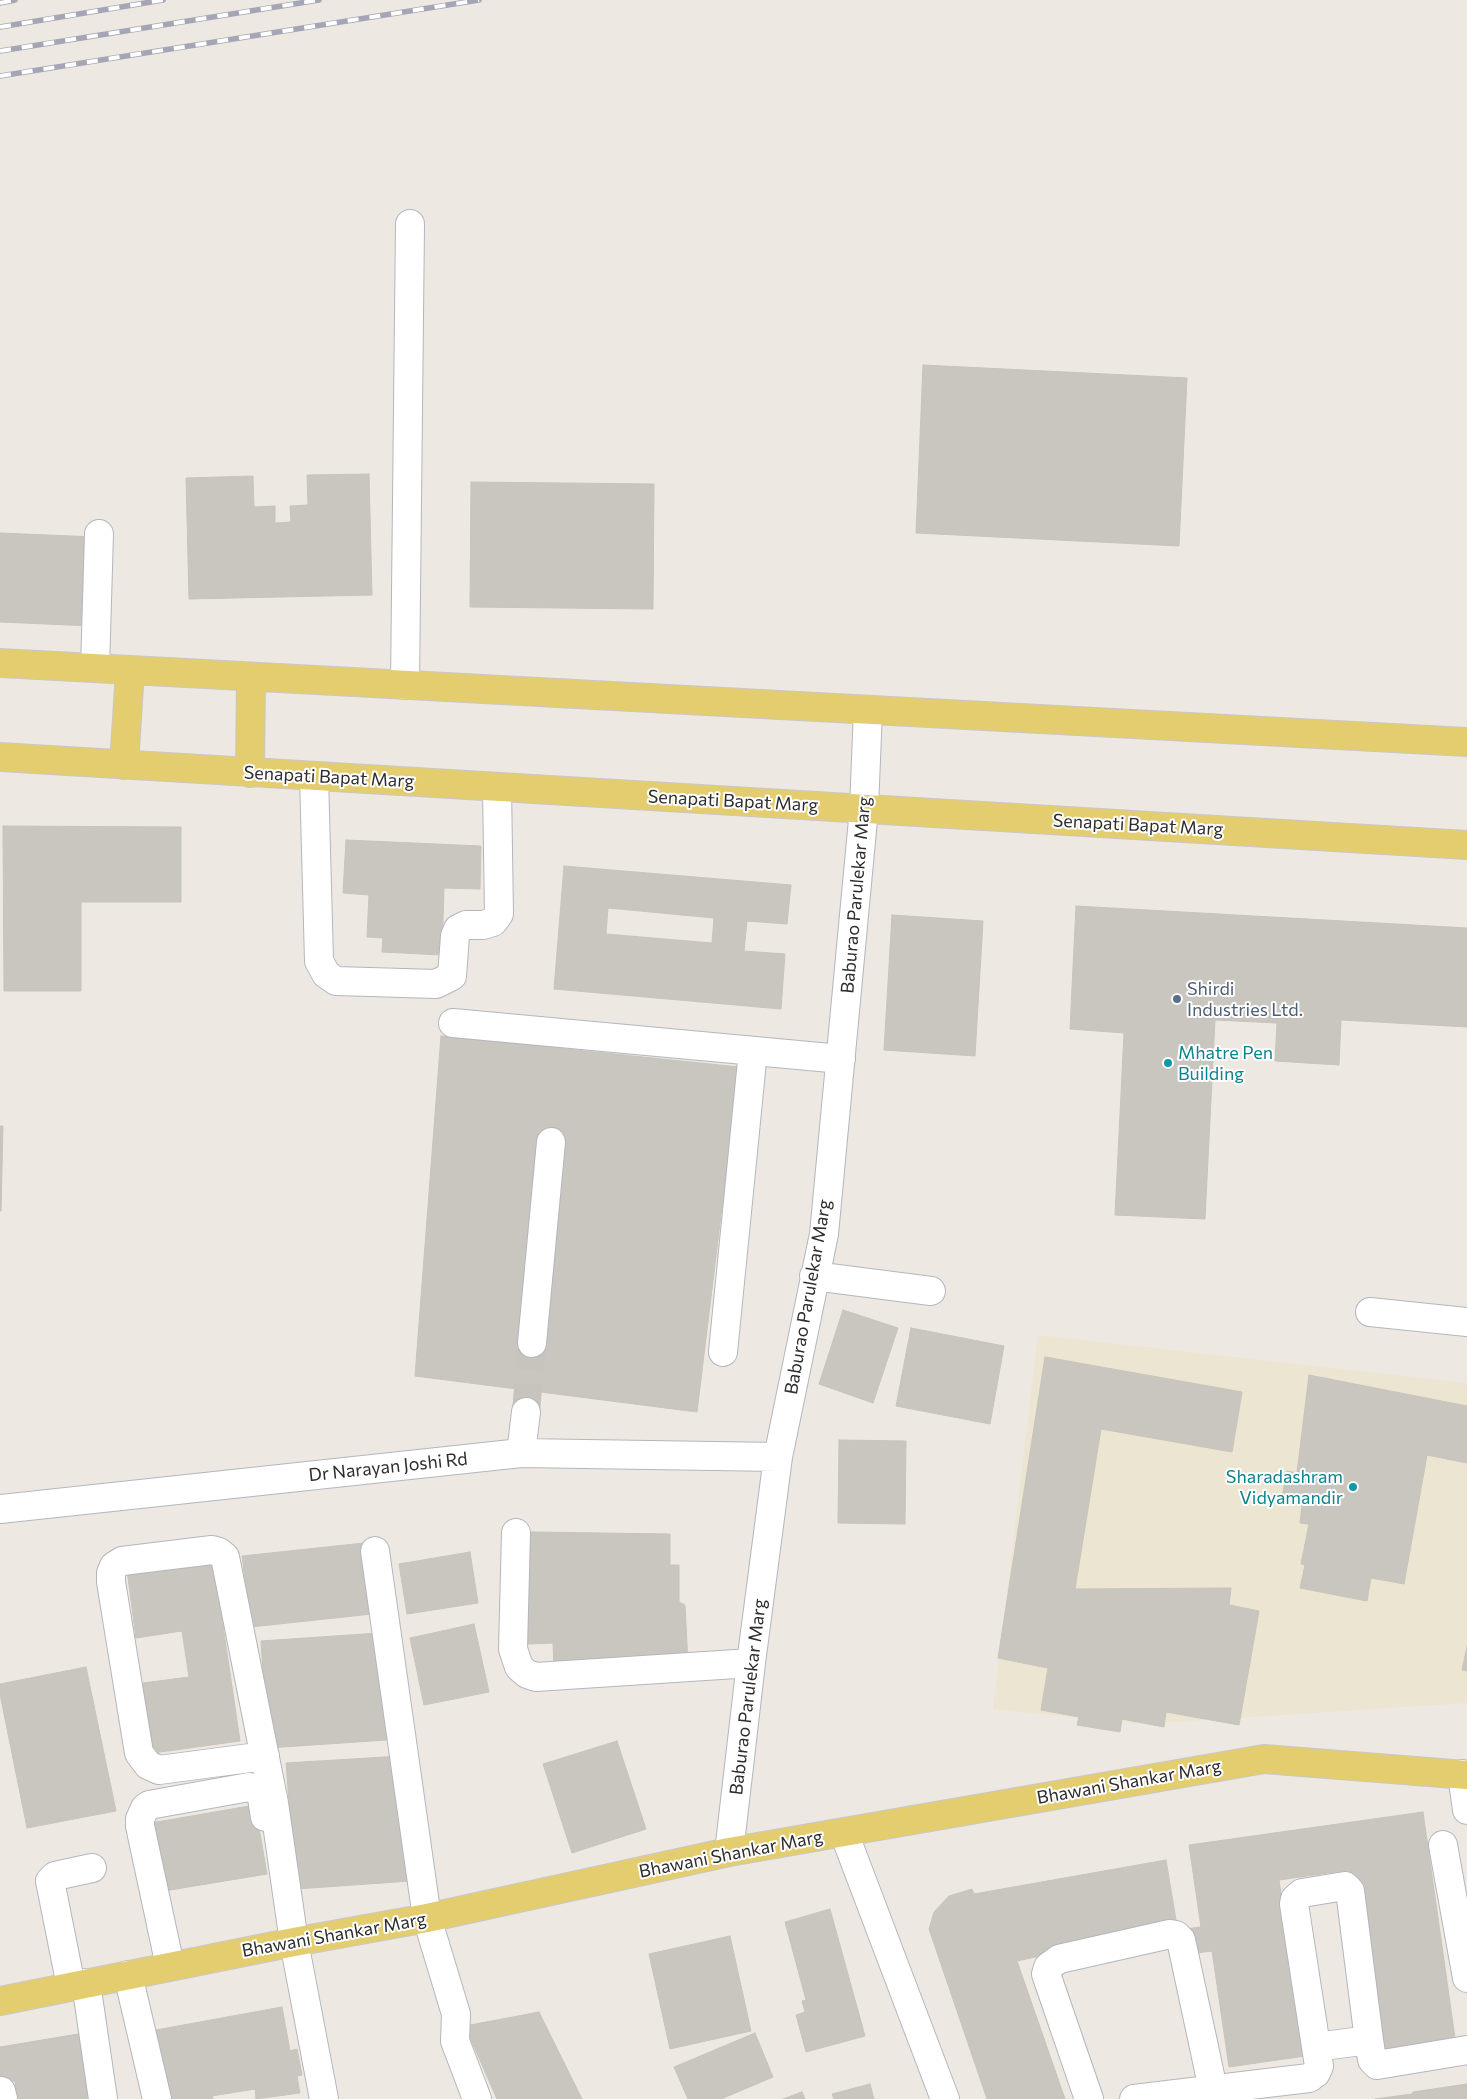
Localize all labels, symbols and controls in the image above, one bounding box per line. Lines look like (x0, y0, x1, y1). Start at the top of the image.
street label: Senapati Bapat Marg (243, 762, 415, 792)
street label: Senapati Bapat Marg (647, 786, 819, 816)
street label: Baburao Parulekar Marg (837, 796, 875, 994)
street label: Senapati Bapat Marg (1052, 810, 1224, 840)
place label: Shirdi Industries Ltd. (1187, 978, 1303, 1021)
marker: Shirdi Industries Ltd. (1171, 993, 1183, 1005)
place label: Mhatre Pen Building (1178, 1042, 1273, 1084)
marker: Mhatre Pen Building (1162, 1057, 1174, 1069)
street label: Baburao Parulekar Marg (780, 1198, 836, 1396)
street label: Dr Narayan Joshi Rd (307, 1448, 469, 1486)
place label: Sharadashram Vidyamandir (1226, 1466, 1343, 1508)
marker: Sharadashram Vidyamandir (1347, 1481, 1359, 1493)
street label: Baburao Parulekar Marg (725, 1598, 771, 1796)
street label: Bhawani Shankar Marg (1035, 1755, 1223, 1809)
street label: Bhawani Shankar Marg (637, 1826, 825, 1882)
street label: Bhawani Shankar Marg (240, 1908, 428, 1962)

